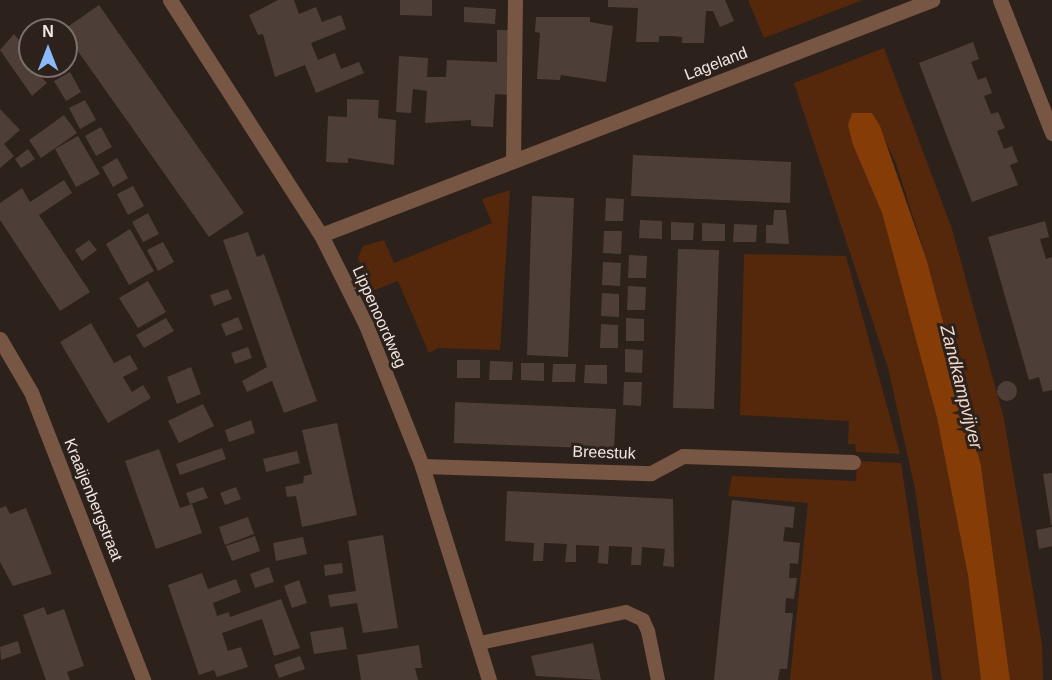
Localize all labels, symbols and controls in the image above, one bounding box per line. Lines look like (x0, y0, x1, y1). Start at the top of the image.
north arrow (18, 18, 78, 78)
text: N (42, 23, 54, 40)
street label: Lageland (682, 43, 750, 85)
street label: Lippenoordweg (348, 263, 410, 371)
water label: Zandkampvijver (935, 323, 987, 451)
street label: Kraaijenbergstraat (60, 436, 126, 564)
street label: Breestuk (572, 442, 636, 464)

